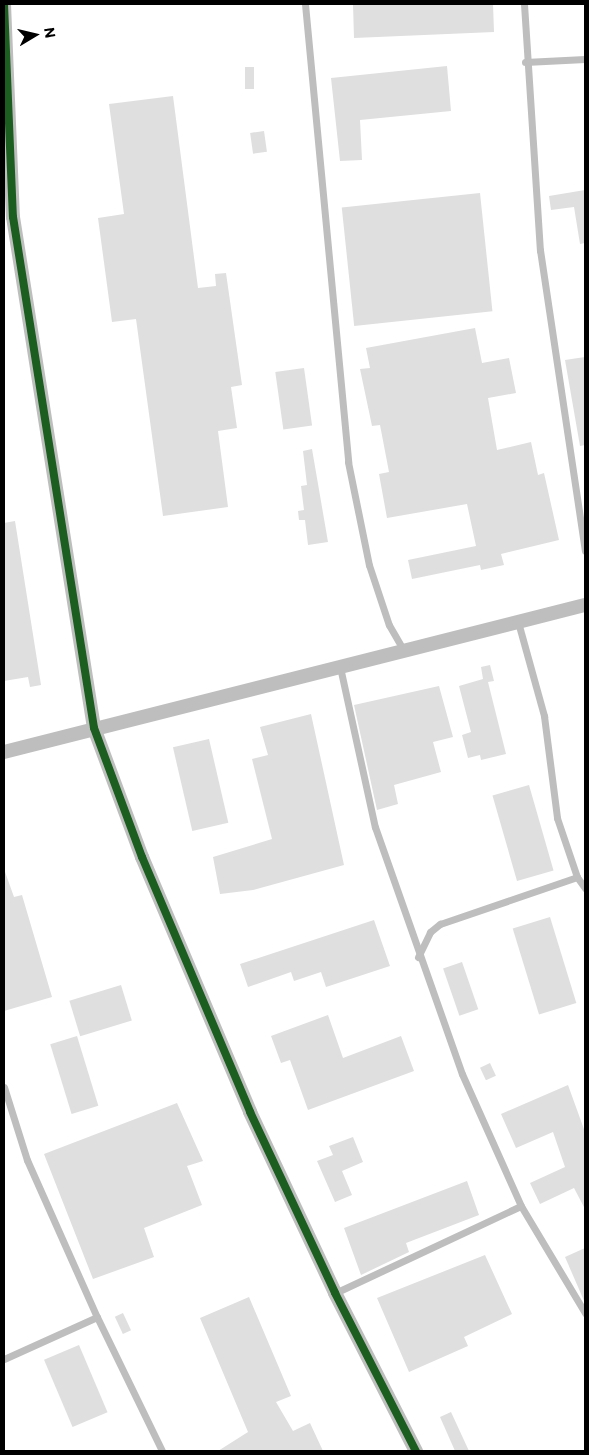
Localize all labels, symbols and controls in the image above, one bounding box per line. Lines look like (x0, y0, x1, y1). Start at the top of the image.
north arrow (10, 10, 60, 60)
text: N (41, 26, 60, 39)

